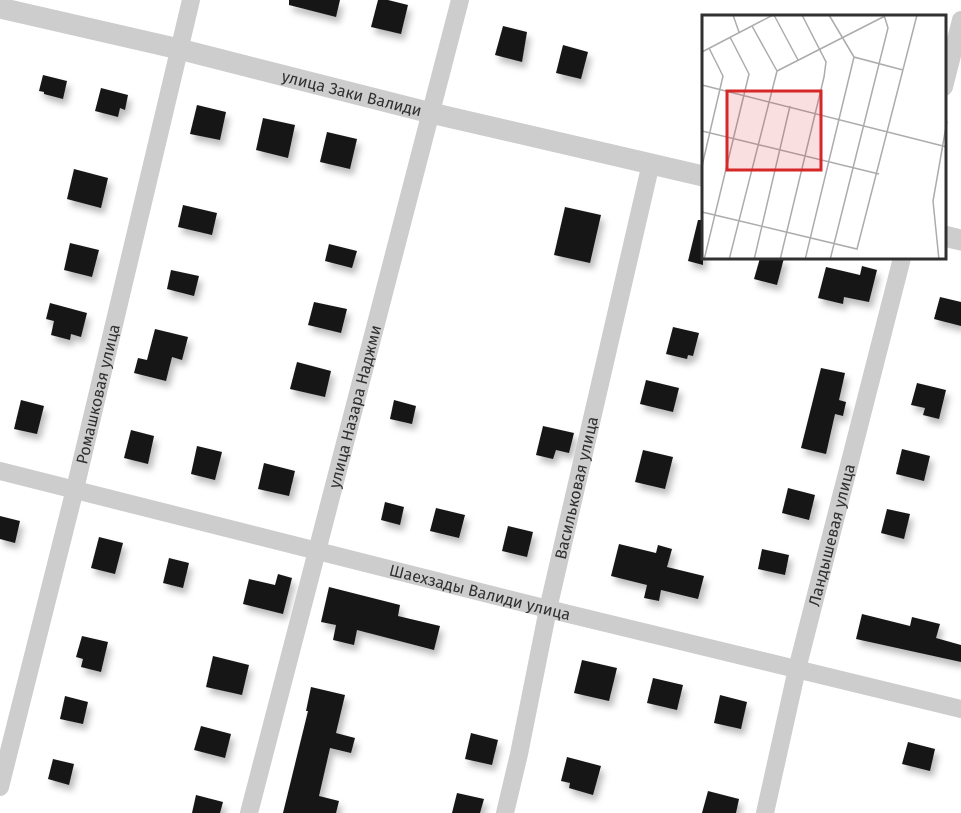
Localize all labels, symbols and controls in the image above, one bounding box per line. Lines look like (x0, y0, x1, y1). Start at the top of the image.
inset map (702, 15, 946, 260)
street label: улица Заки Валиди (280, 66, 424, 120)
street label: Ромашковая улица (72, 322, 123, 466)
street label: улица Назара Наджми (324, 323, 385, 490)
street label: Васильковая улица (550, 414, 602, 561)
street label: Ландышевая улица (804, 462, 859, 608)
street label: Шаехзады Валиди улица (387, 560, 573, 624)

